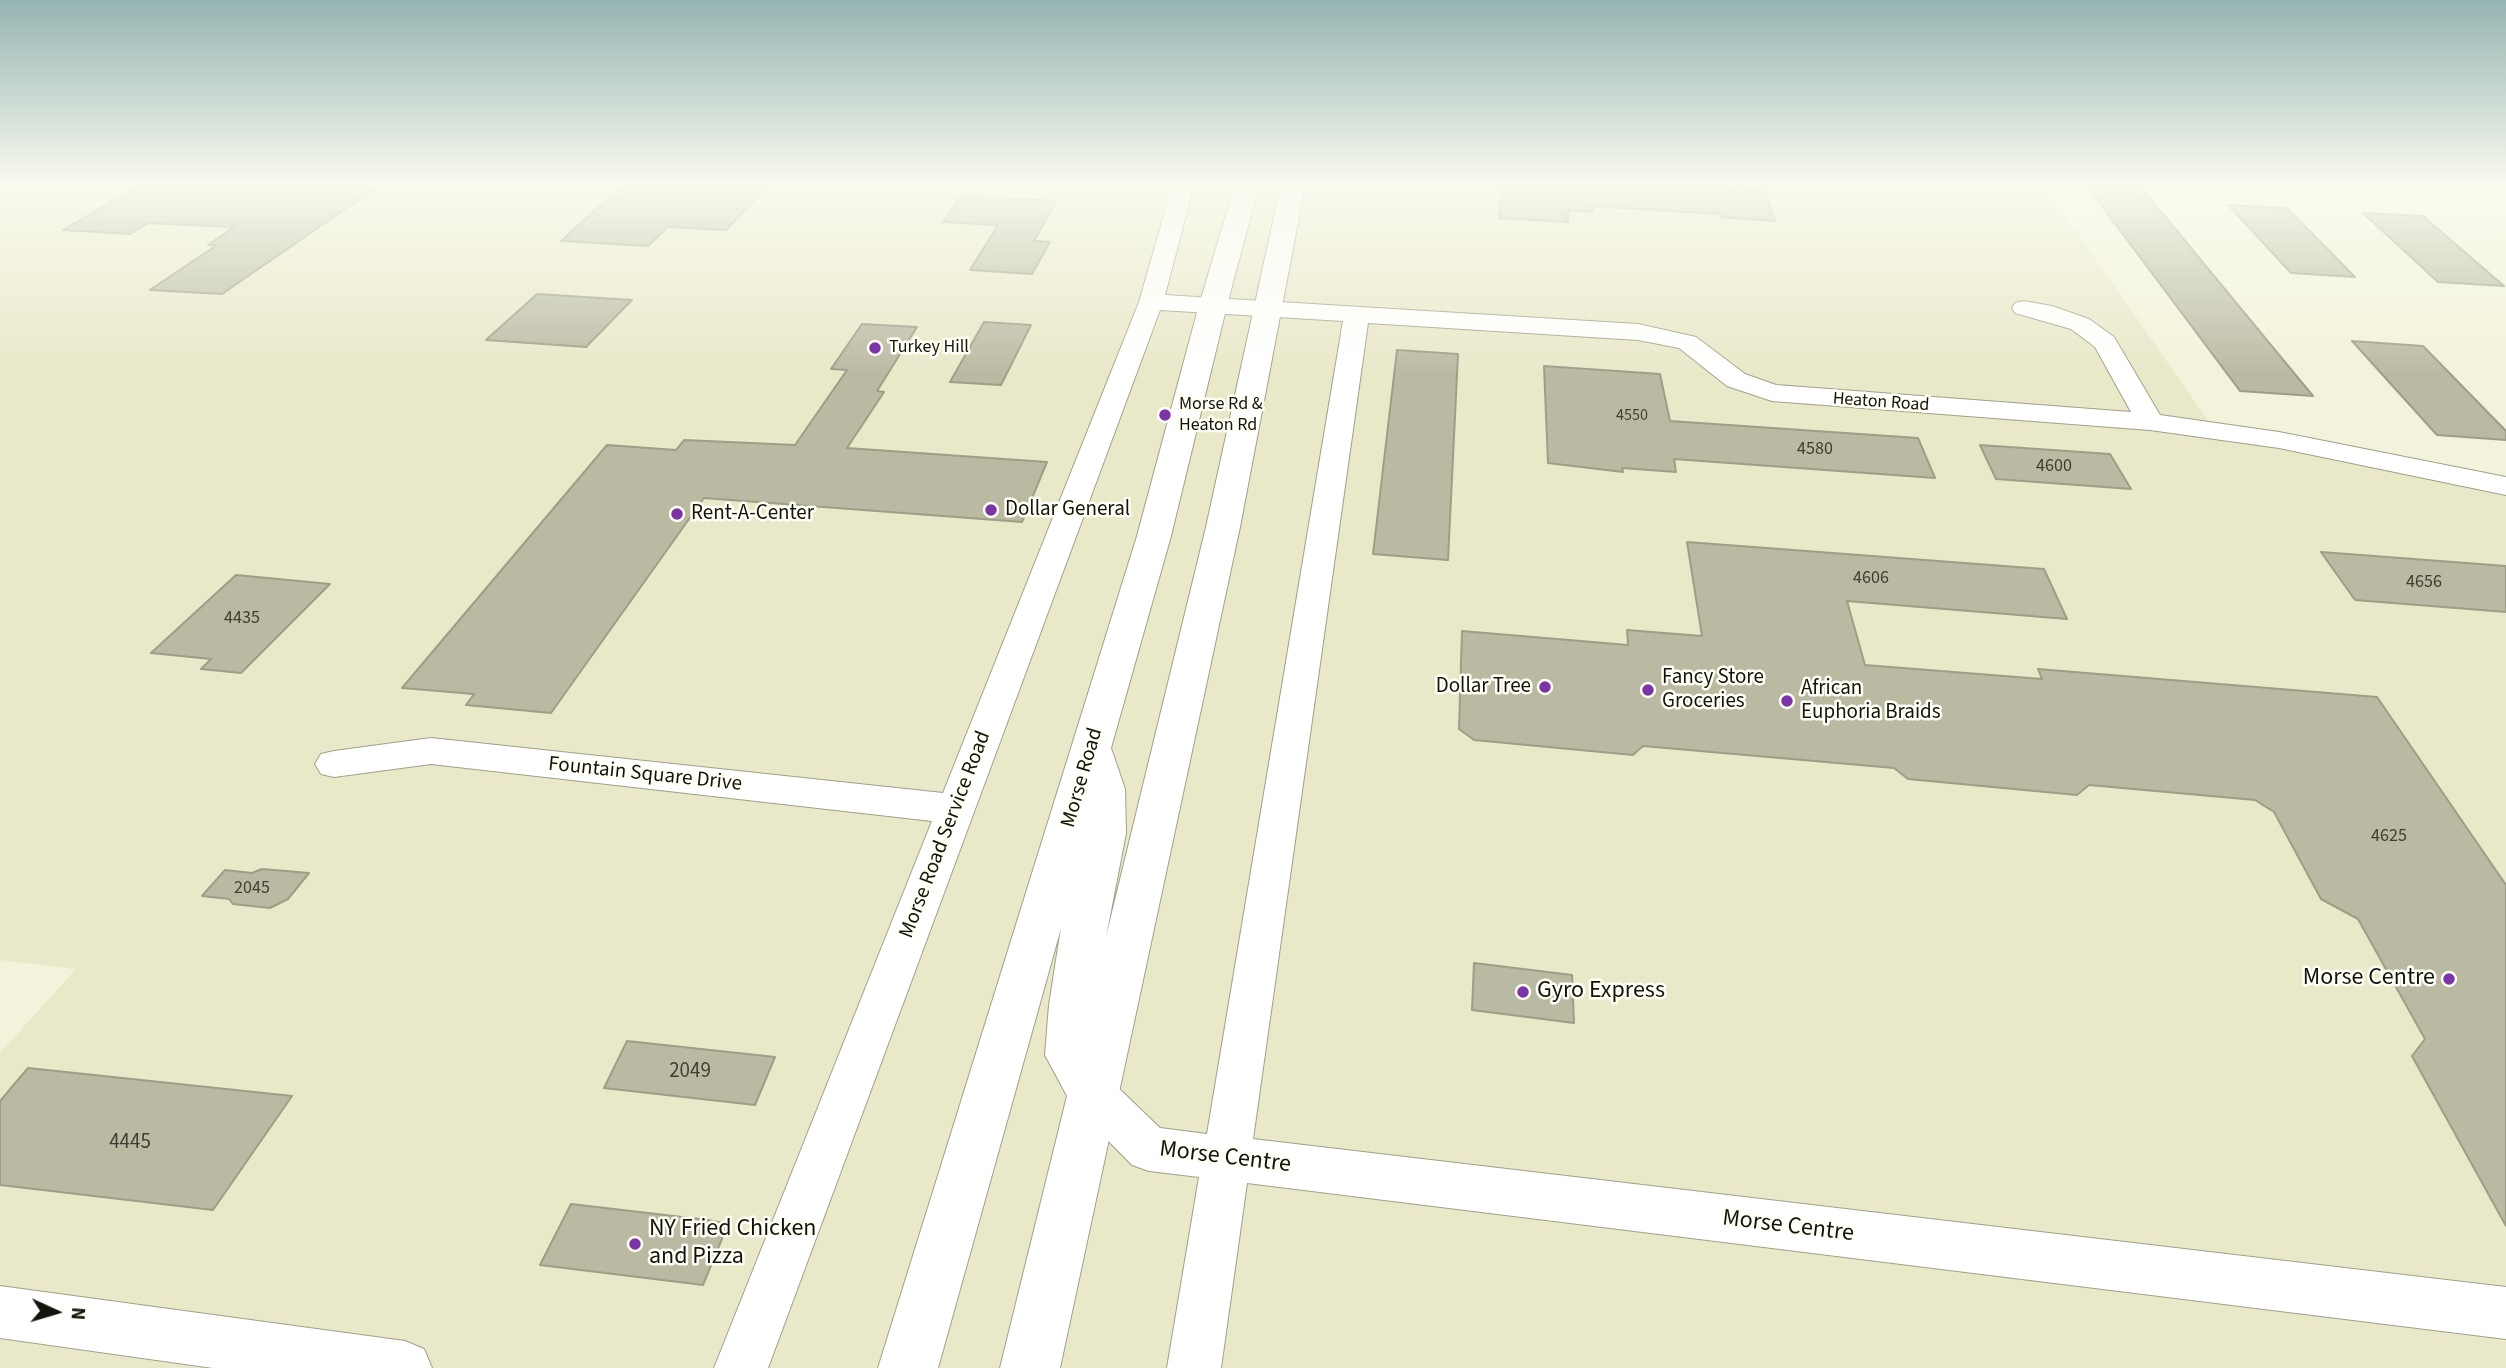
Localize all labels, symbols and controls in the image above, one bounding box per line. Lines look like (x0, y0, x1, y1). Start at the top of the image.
place label: Turkey Hill (889, 337, 969, 359)
marker: Turkey Hill (867, 340, 883, 356)
street label: Heaton Road (1832, 389, 1930, 417)
place label: Morse Rd & Heaton Rd (1179, 394, 1263, 436)
house number: 4550 (1616, 406, 1648, 426)
marker: Morse Rd & Heaton Rd (1157, 407, 1173, 423)
house number: 4580 (1797, 439, 1833, 461)
house number: 4600 (2036, 456, 2072, 478)
place label: Dollar General (1005, 497, 1130, 523)
place label: Rent-A-Center (691, 501, 814, 527)
marker: Dollar General (983, 502, 999, 518)
marker: Rent-A-Center (669, 506, 685, 522)
house number: 4606 (1853, 568, 1889, 590)
house number: 4656 (2406, 572, 2442, 594)
house number: 4435 (224, 608, 260, 630)
place label: Fancy Store Groceries (1662, 665, 1764, 715)
place label: Dollar Tree (1436, 674, 1531, 700)
place label: African Euphoria Braids (1801, 676, 1941, 726)
marker: Dollar Tree (1537, 679, 1553, 695)
marker: Fancy Store Groceries (1640, 682, 1656, 698)
marker: African Euphoria Braids (1779, 693, 1795, 709)
street label: Morse Road (1057, 725, 1109, 831)
street label: Morse Road Service Road (895, 728, 997, 942)
street label: Fountain Square Drive (547, 752, 743, 798)
house number: 4625 (2371, 826, 2407, 848)
house number: 2045 (234, 878, 270, 900)
place label: Morse Centre (2303, 965, 2435, 993)
marker: Morse Centre (2441, 971, 2457, 987)
place label: Gyro Express (1537, 978, 1665, 1006)
marker: Gyro Express (1515, 984, 1531, 1000)
house number: 2049 (669, 1059, 711, 1085)
house number: 4445 (109, 1130, 151, 1156)
street label: Morse Centre (1158, 1136, 1292, 1180)
street label: Morse Centre (1721, 1205, 1855, 1249)
place label: NY Fried Chicken and Pizza (649, 1216, 816, 1272)
marker: NY Fried Chicken and Pizza (627, 1236, 643, 1252)
north arrow (21, 1277, 91, 1347)
text: N (64, 1306, 91, 1321)

